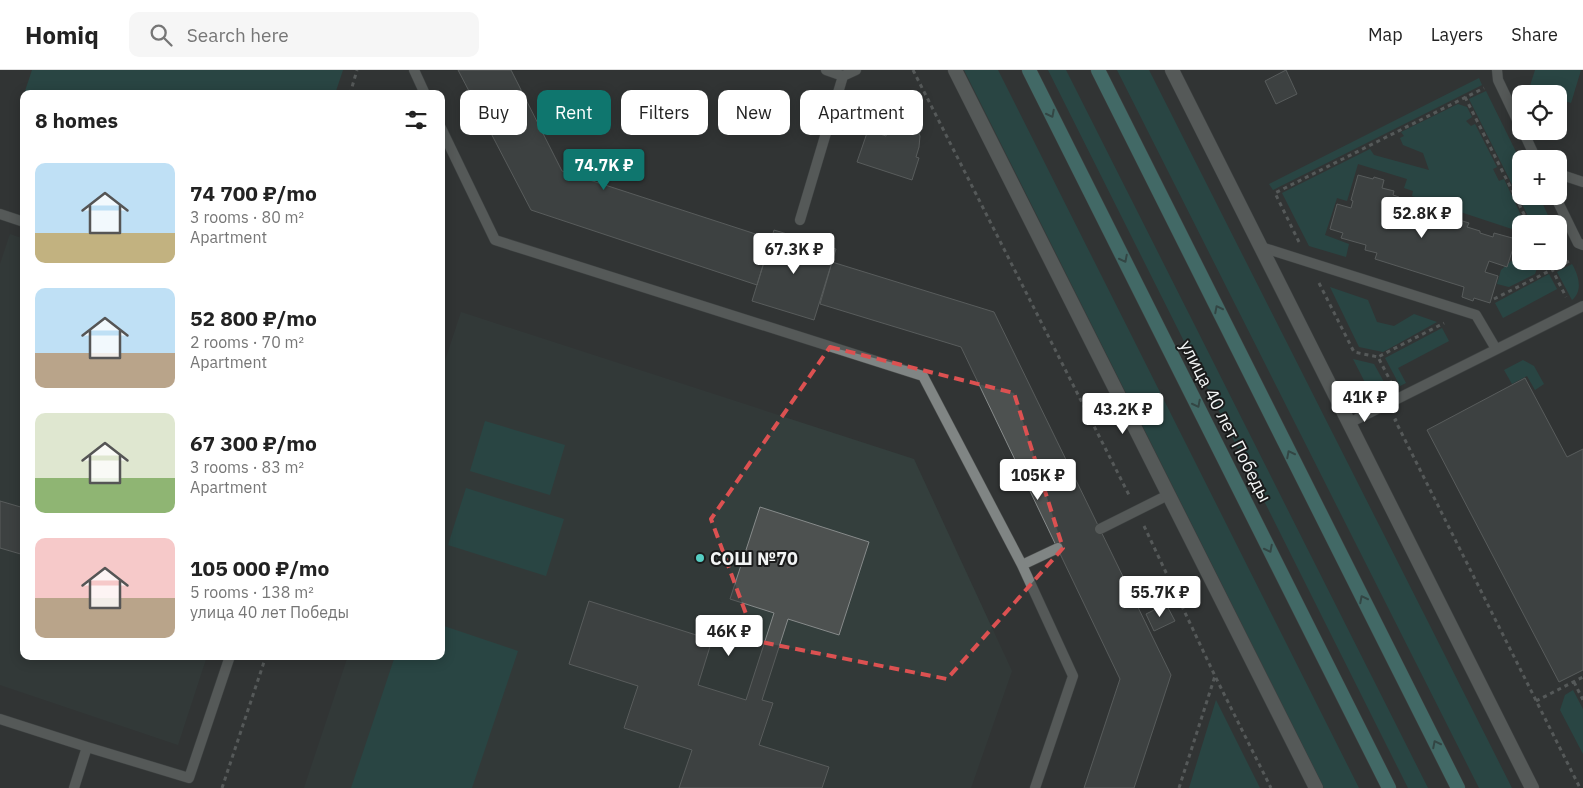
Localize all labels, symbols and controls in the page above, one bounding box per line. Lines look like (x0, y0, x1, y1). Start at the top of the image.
search box (129, 12, 479, 57)
text: Homiq (25, 19, 99, 51)
icon: search (147, 21, 175, 49)
text: Search here (187, 23, 289, 47)
text: Map (1368, 23, 1403, 46)
text: Layers (1431, 23, 1483, 46)
text: Share (1511, 23, 1558, 46)
map controls (1512, 85, 1567, 270)
button: locate (1512, 85, 1567, 140)
chip: Buy (460, 90, 527, 135)
chip: Rent (537, 90, 611, 135)
chip: Filters (621, 90, 708, 135)
chip: New (718, 90, 790, 135)
chip: Apartment (800, 90, 923, 135)
text: 8 homes (35, 106, 118, 134)
icon: filters (402, 106, 430, 134)
one-way arrow (1045, 108, 1055, 117)
pin: 74.7K ₽ (558, 148, 650, 191)
button: + (1512, 150, 1567, 205)
text: 74.7K ₽ (574, 155, 634, 175)
text: 74 700 ₽/mo (190, 179, 317, 207)
icon: home (75, 183, 135, 243)
pin: 52.8K ₽ (1376, 196, 1468, 239)
text: 52.8K ₽ (1392, 203, 1452, 223)
text: 3 rooms · 80 m² (190, 207, 304, 227)
button: − (1512, 215, 1567, 270)
text: Apartment (190, 227, 267, 247)
pin: 67.3K ₽ (748, 232, 840, 275)
text: 67.3K ₽ (764, 239, 824, 259)
one-way arrow (1118, 254, 1128, 263)
text: 52 800 ₽/mo (190, 304, 317, 332)
one-way arrow (1214, 305, 1224, 314)
icon: home (75, 308, 135, 368)
text: 2 rooms · 70 m² (190, 332, 304, 352)
street label: улица 40 лет Победы (1175, 336, 1277, 506)
text: Apartment (190, 352, 267, 372)
pin: 41K ₽ (1330, 380, 1400, 423)
text: 41K ₽ (1343, 387, 1387, 407)
pin: 43.2K ₽ (1077, 392, 1169, 435)
text: 43.2K ₽ (1093, 399, 1153, 419)
one-way arrow (1191, 399, 1201, 408)
text: 67 300 ₽/mo (190, 429, 317, 457)
icon: home (75, 433, 135, 493)
one-way arrow (1286, 450, 1297, 459)
text: 3 rooms · 83 m² (190, 457, 304, 477)
pin: 105K ₽ (997, 458, 1079, 501)
text: 105K ₽ (1011, 465, 1065, 485)
text: Apartment (190, 477, 267, 497)
one-way arrow (1263, 544, 1274, 553)
place label: СОШ №70 (710, 547, 798, 570)
marker: СОШ №70 (694, 552, 706, 564)
text: 105 000 ₽/mo (190, 554, 329, 582)
icon: home (75, 558, 135, 618)
pin: 55.7K ₽ (1114, 576, 1206, 618)
text: 5 rooms · 138 m² (190, 582, 314, 602)
text: 55.7K ₽ (1130, 582, 1190, 602)
one-way arrow (1359, 595, 1369, 604)
text: улица 40 лет Победы (190, 602, 349, 622)
pin: 46K ₽ (694, 614, 764, 657)
text: 46K ₽ (707, 621, 751, 641)
one-way arrow (1432, 741, 1442, 750)

